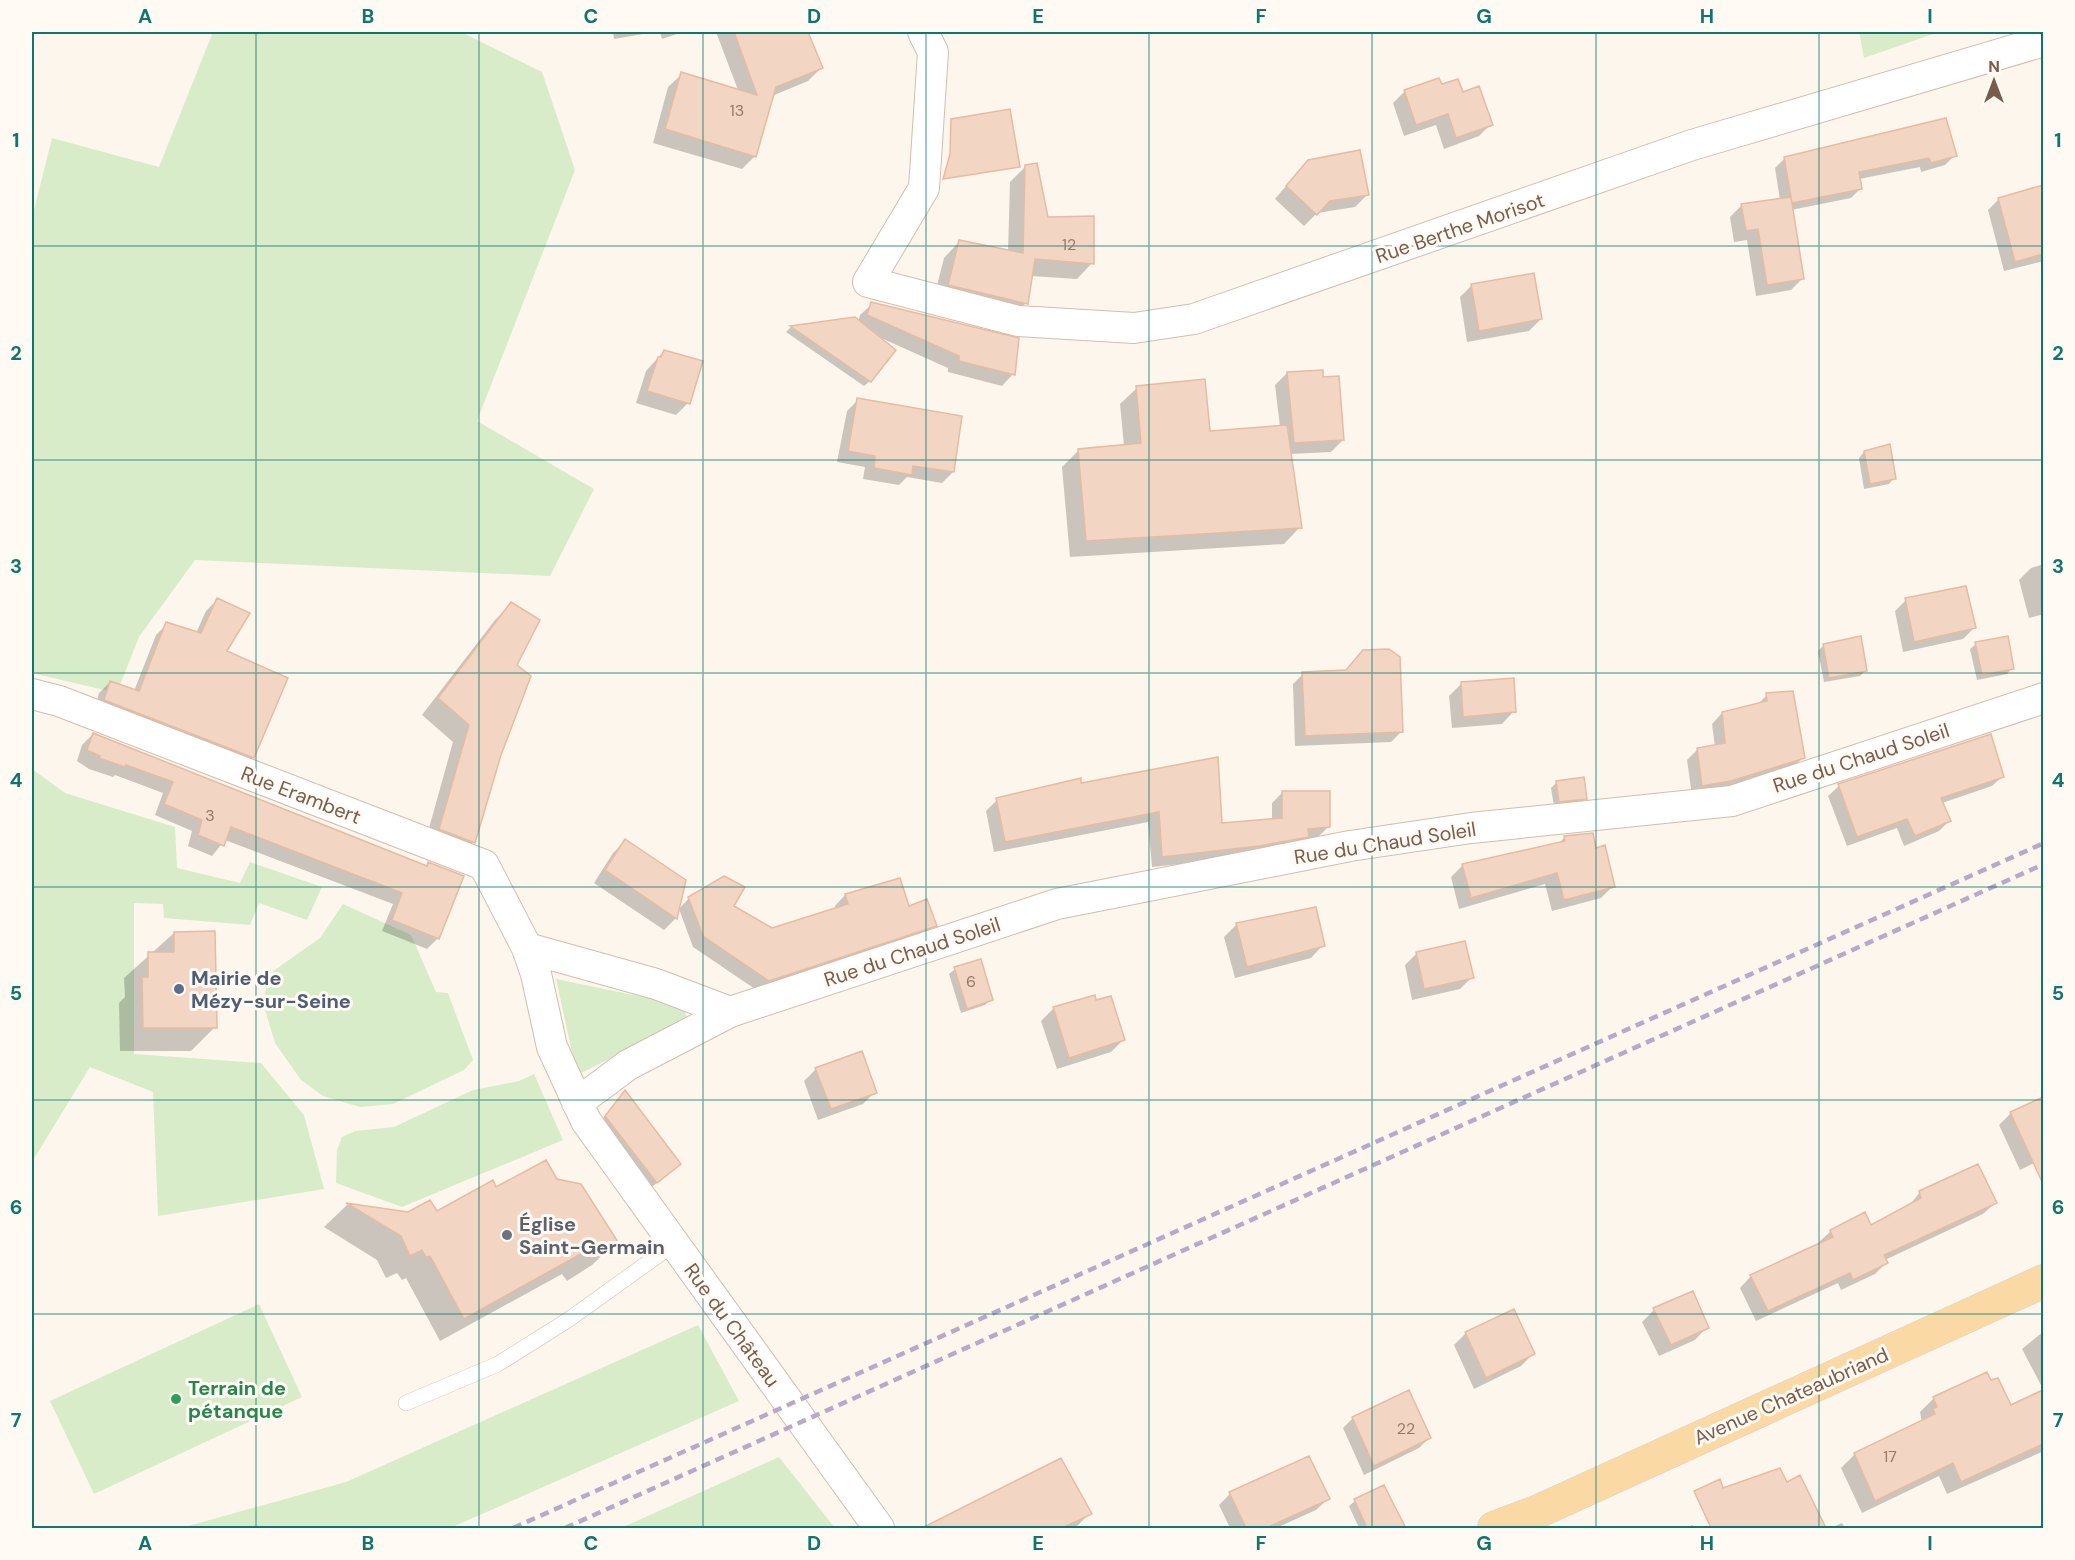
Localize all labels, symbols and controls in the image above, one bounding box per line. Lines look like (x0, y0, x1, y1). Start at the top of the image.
text: A (138, 3, 152, 29)
text: B (362, 3, 374, 29)
text: C (584, 3, 598, 29)
text: D (807, 3, 821, 29)
text: E (1032, 3, 1044, 29)
text: F (1255, 3, 1267, 29)
text: G (1476, 3, 1492, 29)
text: H (1700, 3, 1714, 29)
text: I (1927, 3, 1933, 29)
north arrow (1964, 51, 2024, 111)
text: N (1988, 56, 2000, 77)
house number: 13 (730, 100, 744, 121)
text: 1 (12, 127, 20, 153)
text: 1 (2054, 127, 2062, 153)
street label: Rue Berthe Morisot (1372, 187, 1548, 269)
house number: 12 (1062, 234, 1076, 255)
text: 2 (10, 340, 22, 366)
text: 2 (2052, 340, 2064, 366)
text: 3 (10, 553, 22, 579)
text: 3 (2052, 553, 2064, 579)
street label: Rue du Chaud Soleil (1770, 717, 1952, 799)
street label: Rue Erambert (237, 760, 365, 830)
text: 4 (10, 767, 23, 793)
text: 4 (2052, 767, 2065, 793)
house number: 3 (205, 805, 215, 826)
street label: Rue du Chaud Soleil (1292, 816, 1478, 870)
street label: Rue du Chaud Soleil (821, 911, 1003, 993)
place label: Mairie de Mézy-sur-Seine (191, 965, 351, 1014)
house number: 6 (966, 971, 976, 992)
text: 5 (10, 980, 22, 1006)
text: 5 (2052, 980, 2064, 1006)
marker: Mairie de Mézy-sur-Seine (172, 982, 186, 996)
text: 6 (10, 1194, 22, 1220)
text: 6 (2052, 1194, 2064, 1220)
place label: Église Saint-Germain (519, 1211, 665, 1260)
marker: Église Saint-Germain (500, 1228, 514, 1242)
street label: Rue du Château (678, 1258, 786, 1392)
street label: Avenue Chateaubriand (1690, 1341, 1892, 1451)
place label: Terrain de pétanque (188, 1375, 286, 1424)
marker: Terrain de pétanque (169, 1392, 183, 1406)
text: 7 (11, 1407, 22, 1433)
text: 7 (2053, 1407, 2064, 1433)
house number: 22 (1397, 1418, 1415, 1439)
house number: 17 (1883, 1446, 1897, 1467)
text: A (138, 1530, 152, 1556)
text: B (362, 1530, 374, 1556)
text: C (584, 1530, 598, 1556)
text: D (807, 1530, 821, 1556)
text: E (1032, 1530, 1044, 1556)
text: F (1255, 1530, 1267, 1556)
text: G (1476, 1530, 1492, 1556)
text: H (1700, 1530, 1714, 1556)
text: I (1927, 1530, 1933, 1556)

